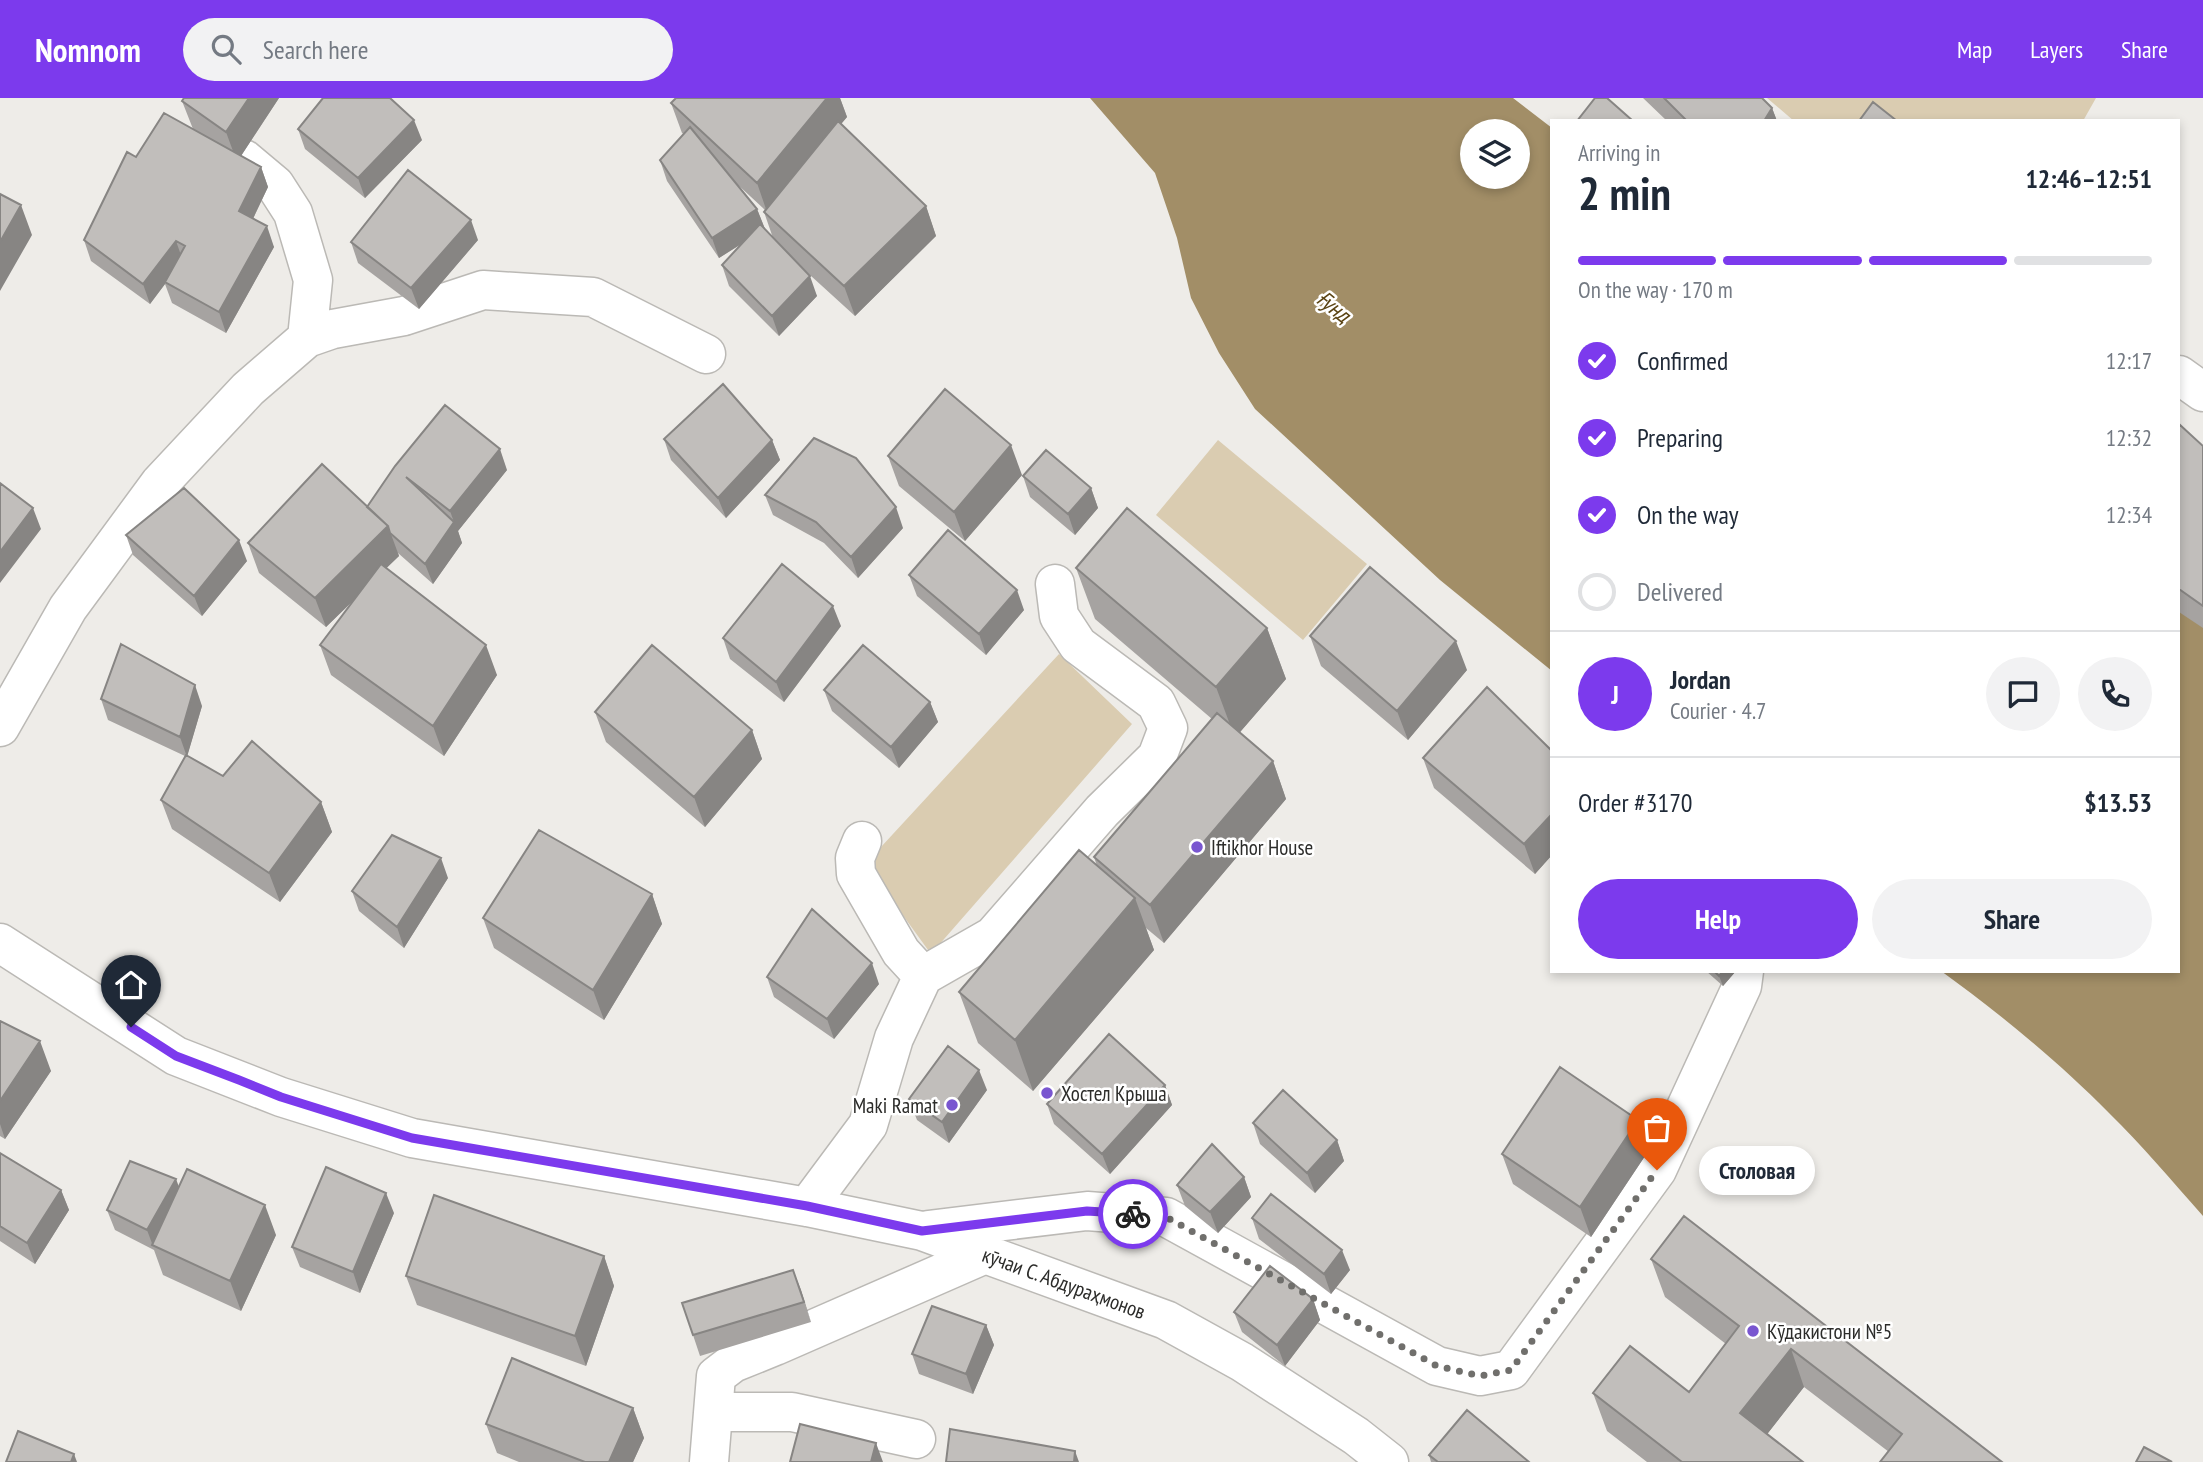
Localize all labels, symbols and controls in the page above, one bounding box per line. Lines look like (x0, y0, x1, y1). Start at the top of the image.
search box (183, 18, 673, 81)
text: Nomnom (35, 28, 141, 71)
icon: search (207, 30, 245, 68)
text: Search here (263, 33, 368, 66)
text: Map (1957, 34, 1992, 65)
text: Layers (2030, 34, 2083, 65)
text: Share (2121, 34, 2168, 65)
map controls (1460, 119, 1530, 189)
button: layers (1460, 119, 1530, 189)
text: Arriving in (1578, 138, 1660, 167)
text: 12:46–12:51 (2025, 162, 2152, 195)
text: 2 min (1578, 163, 1671, 223)
text: On the way · 170 m (1578, 275, 1733, 304)
water label: Ғунд (1311, 284, 1358, 330)
icon: check (1578, 342, 1616, 380)
text: Confirmed (1637, 344, 1728, 377)
text: 12:17 (2106, 346, 2152, 375)
icon: check (1578, 419, 1616, 457)
text: Preparing (1637, 421, 1723, 454)
text: 12:32 (2106, 423, 2152, 452)
icon: check (1578, 496, 1616, 534)
text: On the way (1637, 498, 1739, 531)
text: 12:34 (2106, 500, 2152, 529)
text: Delivered (1637, 575, 1723, 608)
button: chat (1986, 657, 2060, 731)
button: phone (2078, 657, 2152, 731)
text: Jordan (1670, 663, 1731, 696)
text: J (1611, 678, 1619, 711)
text: Courier · 4.7 (1670, 696, 1766, 725)
text: Order #3170 (1578, 786, 1693, 819)
text: $13.53 (2084, 786, 2152, 819)
place label: Iftikhor House (1211, 834, 1313, 861)
marker: Iftikhor House (1189, 839, 1205, 855)
button: Help (1578, 879, 1858, 959)
button: Share (1872, 879, 2152, 959)
pin (101, 955, 161, 1027)
icon: home (112, 966, 150, 1004)
place label: Хостел Крыша (1061, 1080, 1167, 1107)
marker: Хостел Крыша (1039, 1085, 1055, 1101)
place label: Maki Ramat (853, 1092, 938, 1119)
marker: Maki Ramat (944, 1097, 960, 1113)
pin (1627, 1098, 1687, 1170)
icon: bag (1638, 1109, 1676, 1147)
callout: Столовая (1699, 1146, 1814, 1194)
text: Столовая (1719, 1156, 1795, 1185)
courier (1098, 1179, 1168, 1249)
icon: bike (1114, 1195, 1152, 1233)
street label: кӯчаи С. Абдураҳмонов (979, 1241, 1149, 1325)
place label: Кӯдакистони №5 (1767, 1318, 1892, 1345)
marker: Кӯдакистони №5 (1745, 1323, 1761, 1339)

